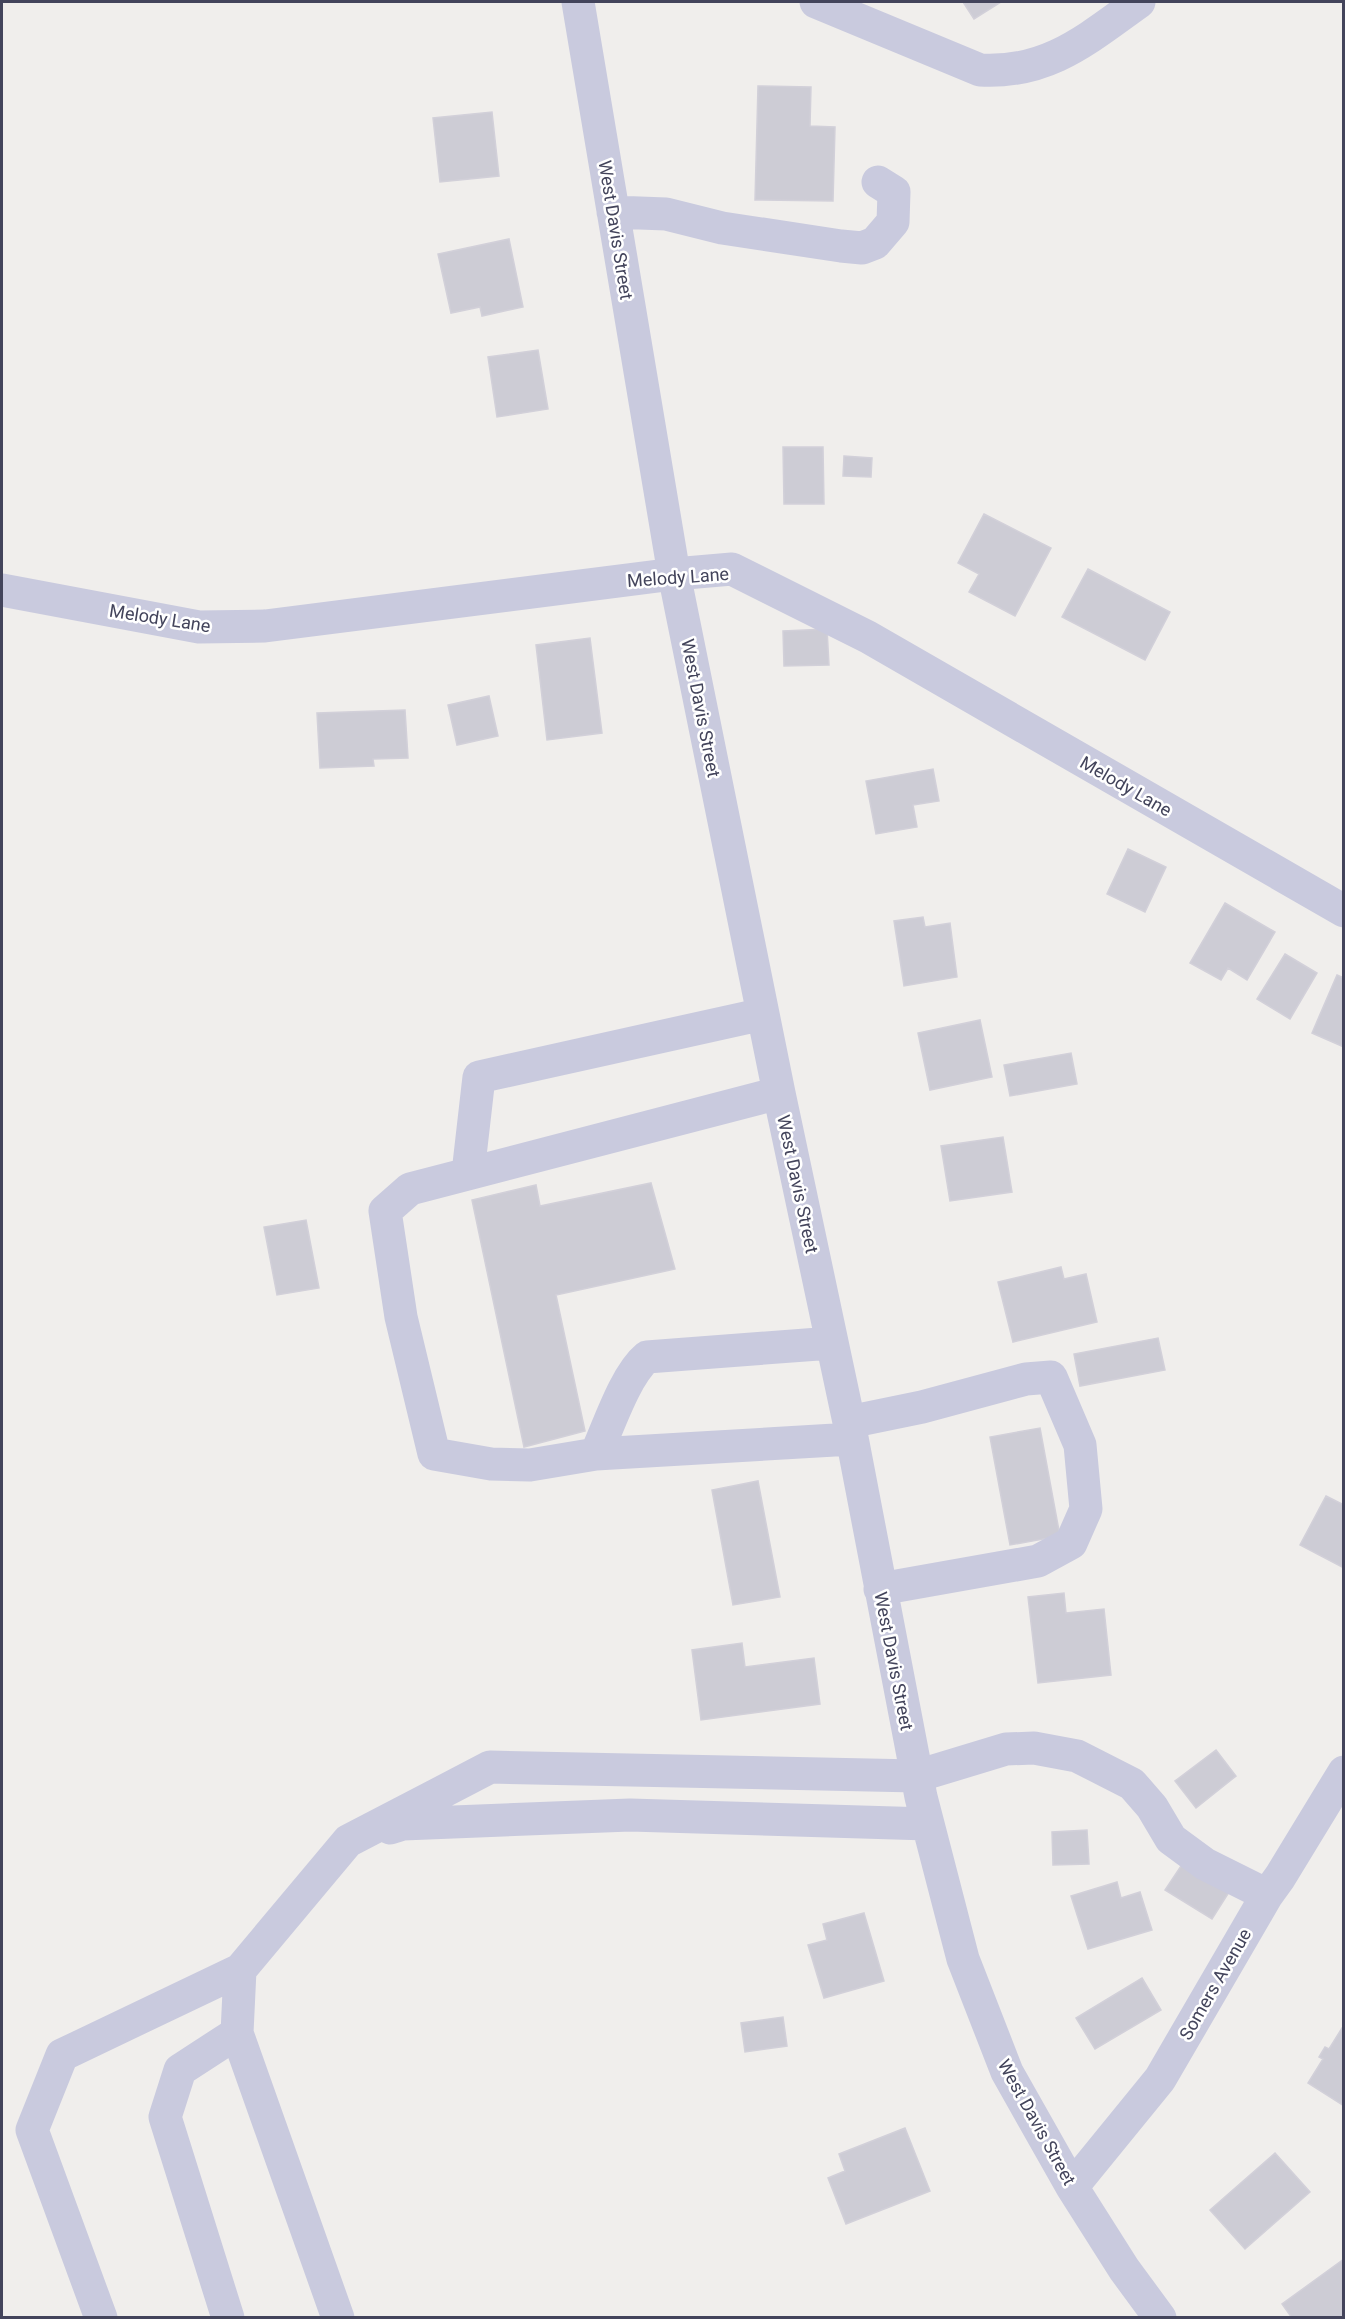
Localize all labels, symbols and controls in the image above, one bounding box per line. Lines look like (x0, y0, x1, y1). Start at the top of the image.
street label: West Davis Street (595, 159, 637, 301)
street label: Melody Lane (626, 563, 730, 591)
street label: Melody Lane (108, 600, 212, 636)
street label: West Davis Street (677, 637, 725, 779)
street label: Melody Lane (1077, 751, 1175, 821)
street label: West Davis Street (773, 1113, 823, 1255)
street label: West Davis Street (870, 1590, 918, 1732)
street label: Somers Avenue (1175, 1925, 1255, 2043)
street label: West Davis Street (994, 2055, 1080, 2189)

